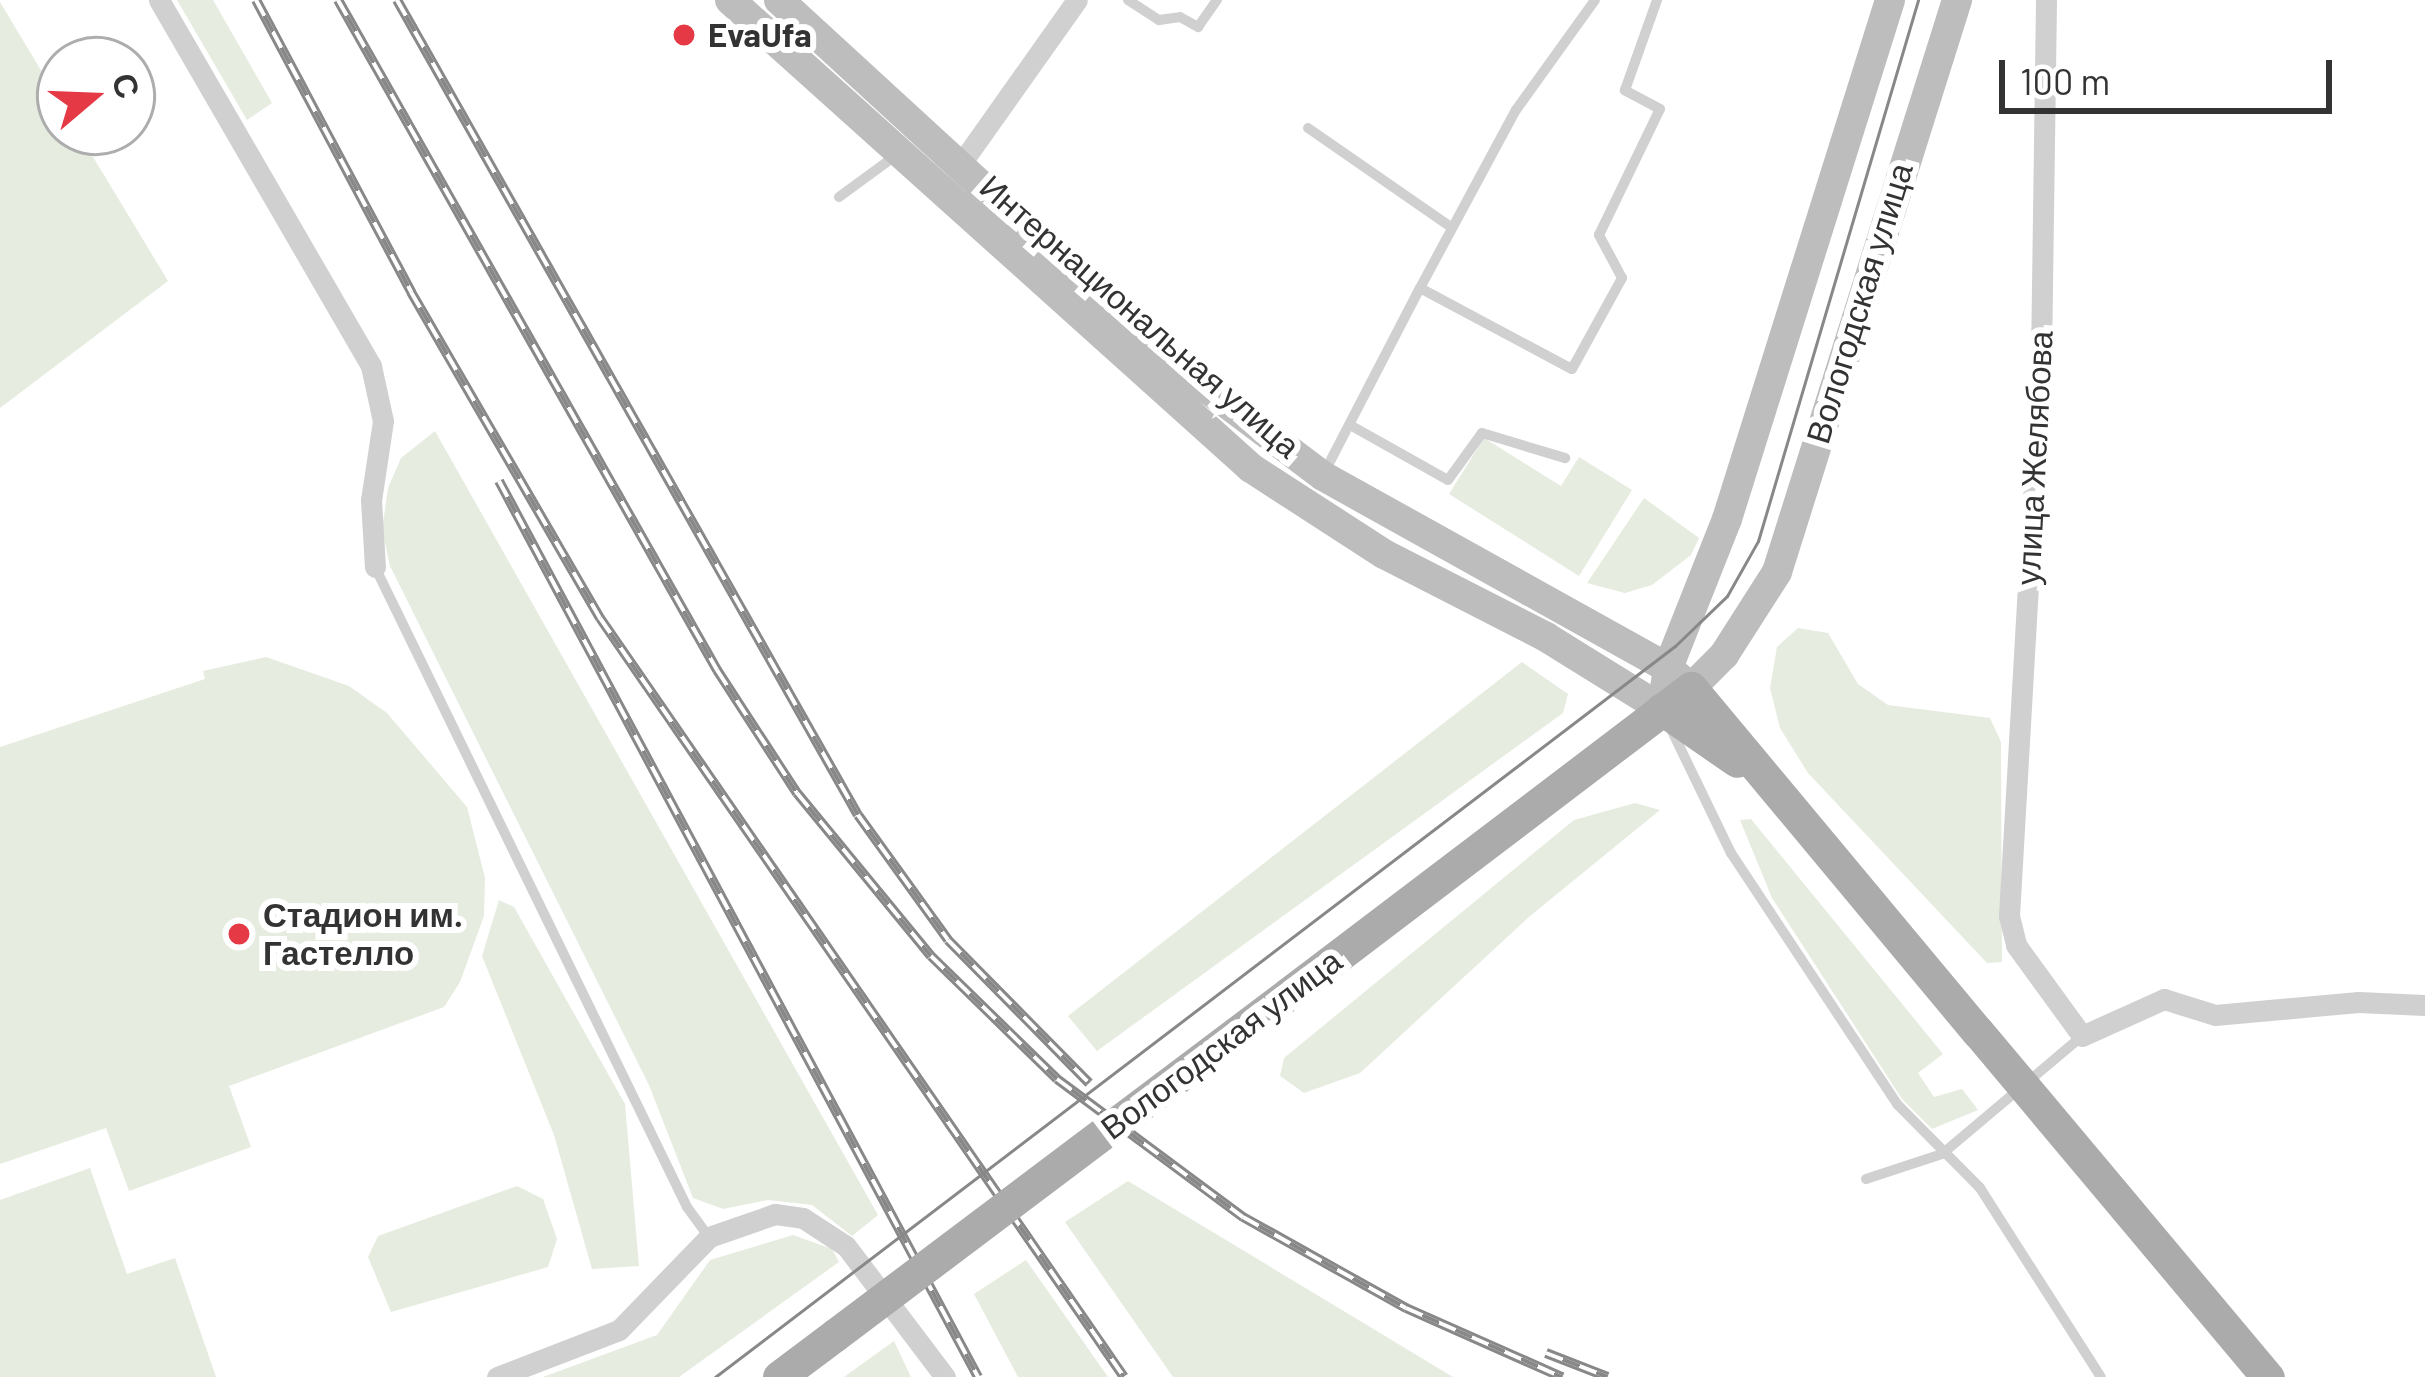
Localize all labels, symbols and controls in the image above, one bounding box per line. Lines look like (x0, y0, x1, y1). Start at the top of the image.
place label: EvaUfa (708, 15, 812, 55)
marker: EvaUfa (671, 22, 697, 48)
north arrow (36, 36, 156, 156)
scale bar (2005, 36, 2338, 110)
text: 100 m (2020, 59, 2110, 102)
text: С (104, 67, 150, 103)
street label: Вологодская улица (1798, 158, 1920, 448)
street label: Интернациональная улица (972, 166, 1308, 466)
street label: улица Желябова (2008, 330, 2060, 586)
place label: Стадион им. Гастелло (263, 895, 463, 973)
marker: Стадион им. Гастелло (226, 921, 252, 947)
street label: Вологодская улица (1093, 941, 1349, 1147)

